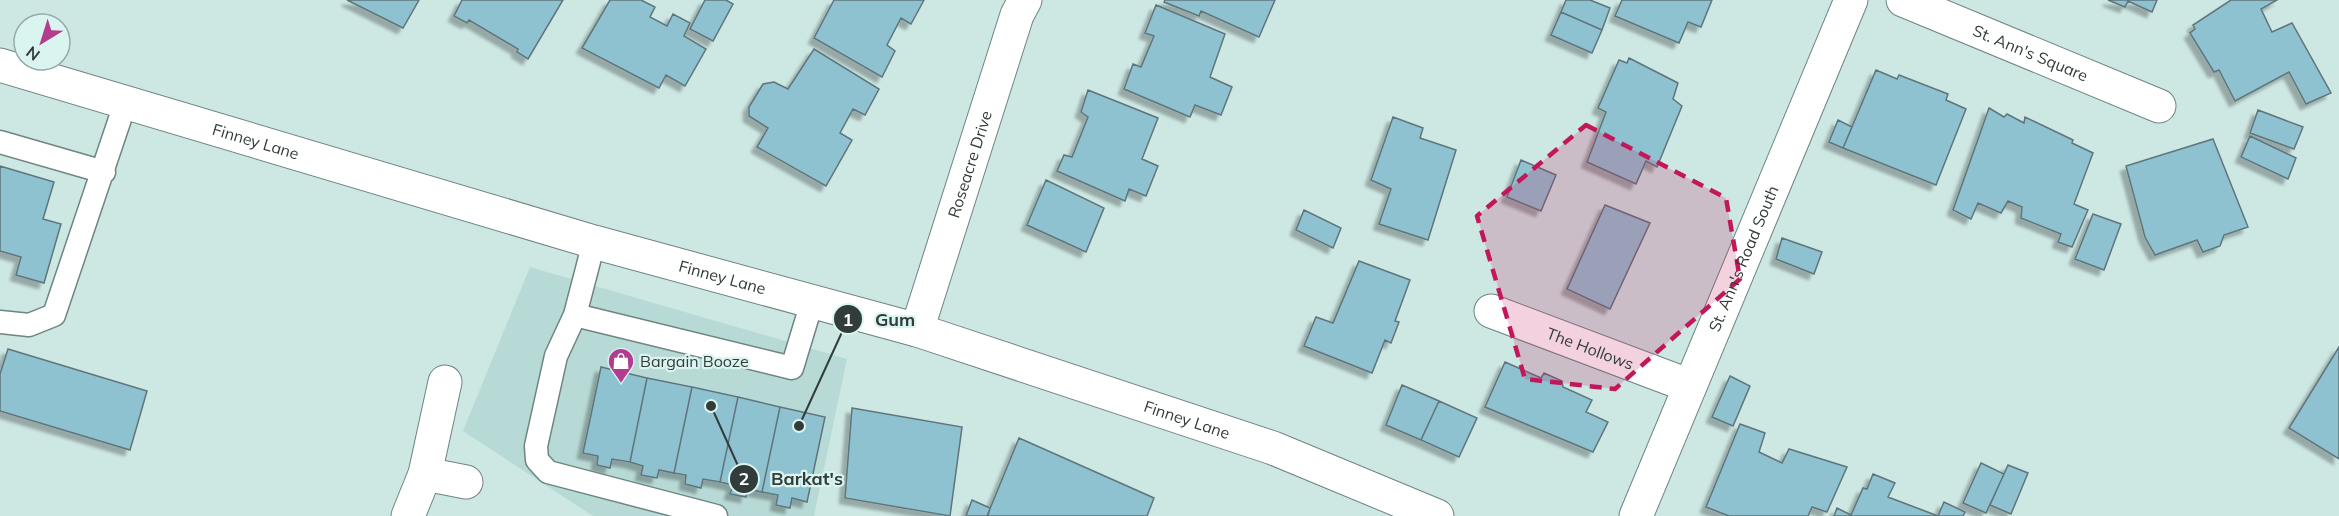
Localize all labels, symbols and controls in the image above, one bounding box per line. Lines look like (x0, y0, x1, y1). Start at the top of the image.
north arrow (12, 12, 72, 72)
street label: St. Ann's Square (1970, 20, 2091, 86)
text: N (22, 42, 44, 65)
street label: Roseacre Drive (943, 108, 996, 220)
street label: Finney Lane (210, 119, 302, 164)
street label: St. Ann's Road South (1704, 182, 1783, 335)
street label: Finney Lane (677, 256, 768, 298)
callout: Gum (833, 301, 927, 337)
text: 1 (843, 308, 853, 331)
text: Gum (875, 308, 915, 331)
street label: The Hollows (1544, 323, 1637, 374)
shop icon: Bargain Booze (606, 346, 636, 384)
place label: Bargain Booze (640, 351, 749, 371)
street label: Finney Lane (1141, 396, 1233, 443)
callout: Barkat's (729, 461, 855, 497)
text: 2 (739, 467, 749, 490)
text: Barkat's (771, 467, 843, 490)

